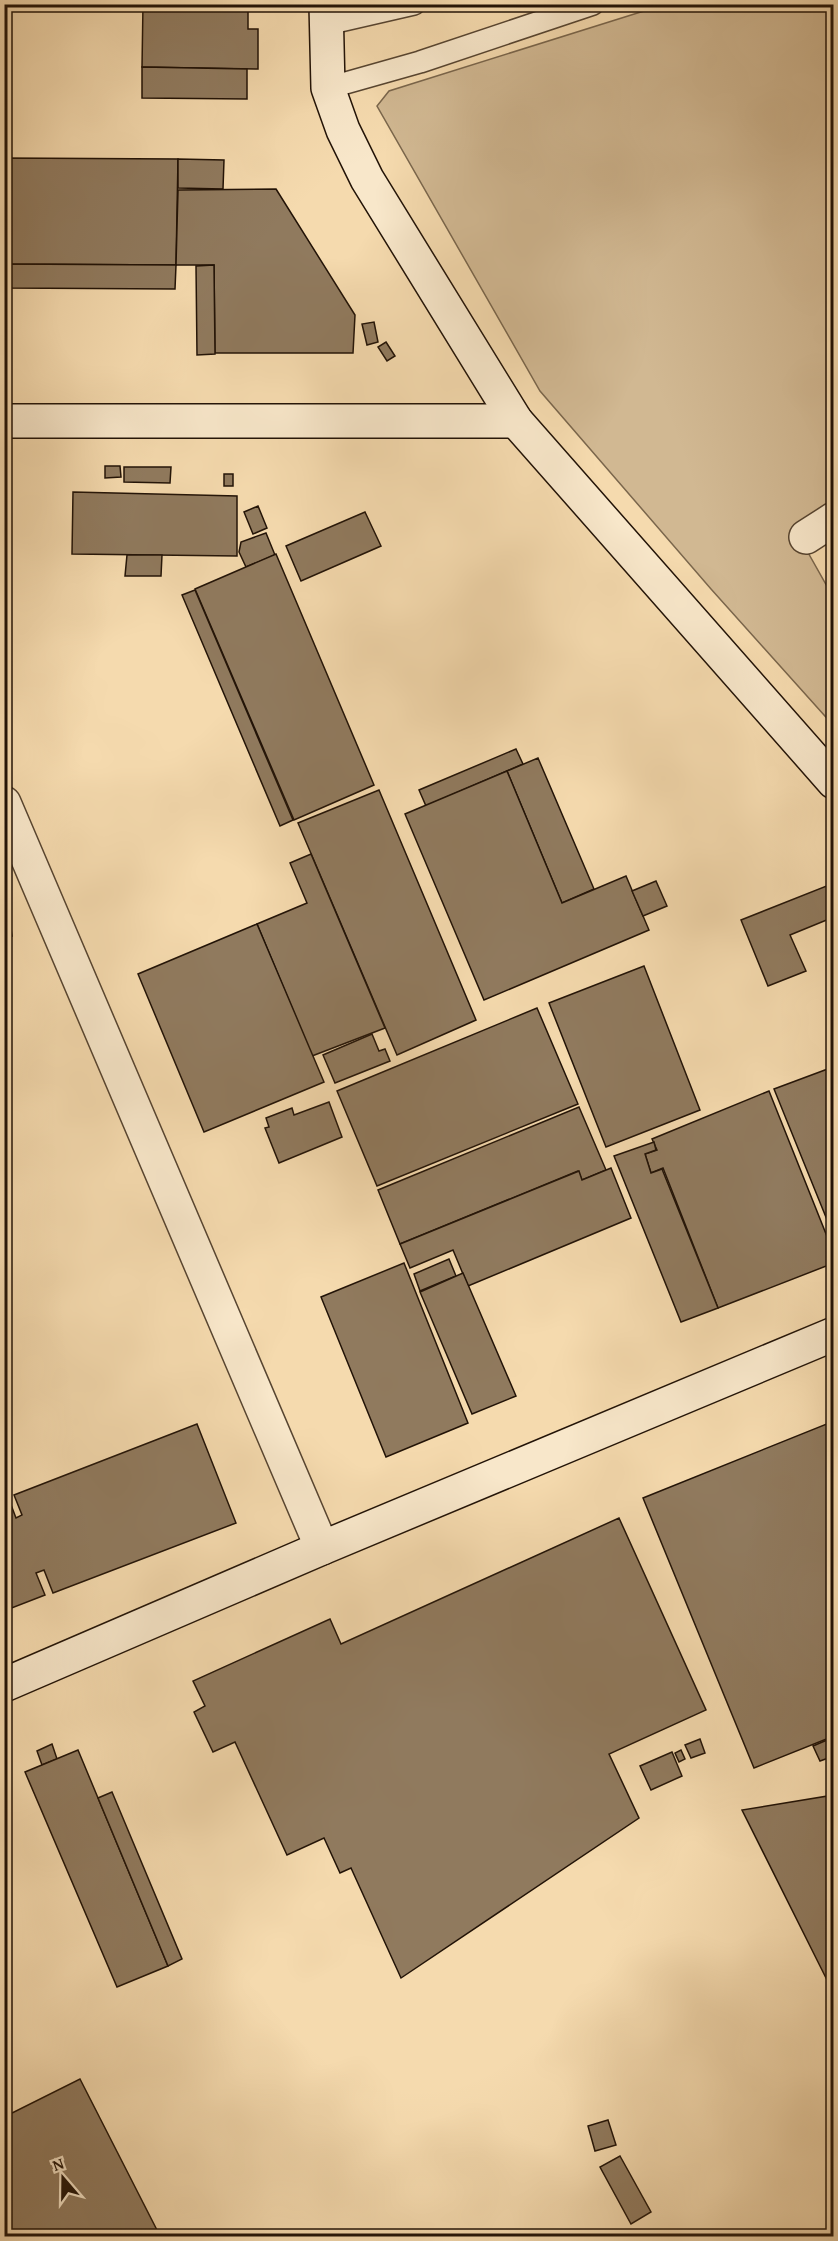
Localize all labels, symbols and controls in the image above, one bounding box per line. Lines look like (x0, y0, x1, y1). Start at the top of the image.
north arrow (33, 2148, 93, 2208)
text: N (49, 2151, 67, 2177)

